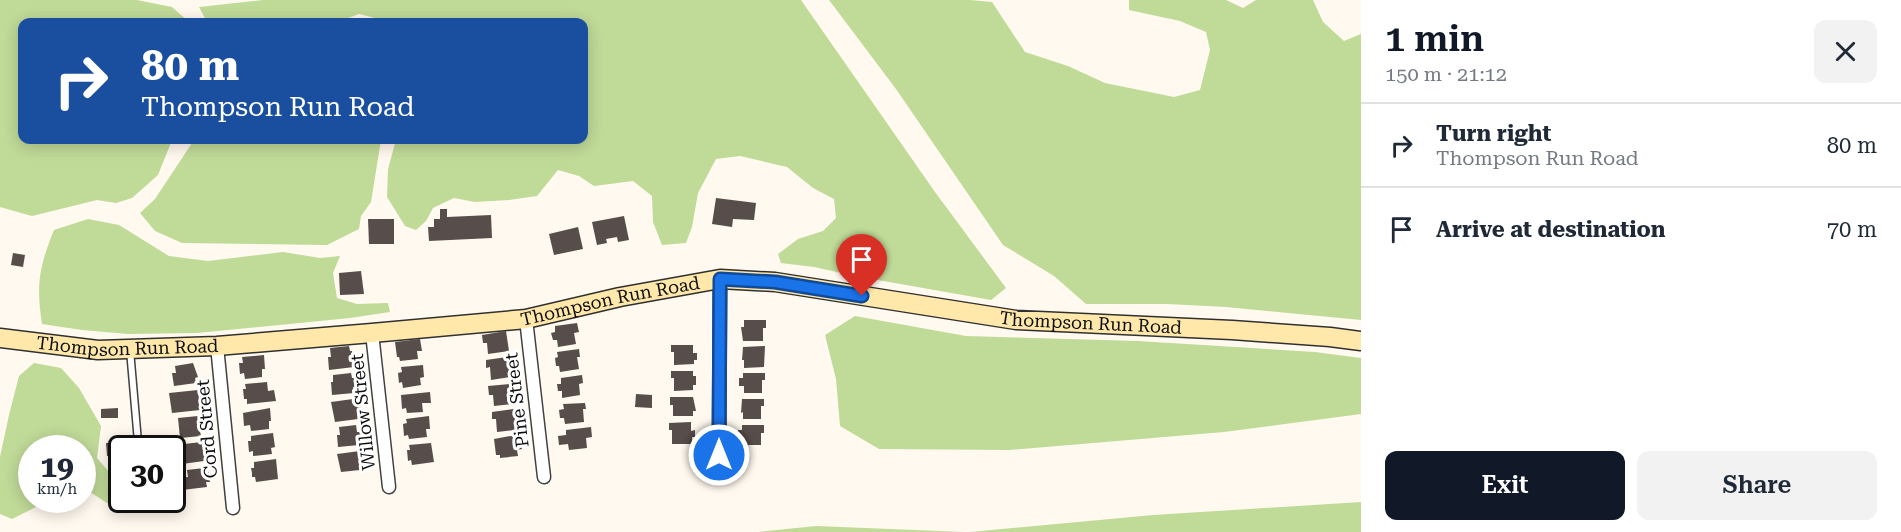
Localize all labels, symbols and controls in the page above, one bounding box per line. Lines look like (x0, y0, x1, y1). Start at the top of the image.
text: 1 min (1385, 18, 1484, 60)
button: close (1814, 20, 1877, 83)
text: 80 m (141, 41, 239, 90)
icon: right (42, 42, 120, 120)
text: 150 m · 21:12 (1385, 62, 1507, 86)
text: Thompson Run Road (141, 91, 415, 123)
text: Turn right (1436, 121, 1551, 146)
icon: right (1385, 129, 1418, 162)
text: 80 m (1827, 133, 1877, 158)
text: Thompson Run Road (1436, 146, 1639, 170)
icon: arrive (1385, 213, 1418, 246)
text: Arrive at destination (1436, 217, 1665, 242)
text: 70 m (1827, 217, 1877, 242)
pin (836, 234, 887, 296)
icon: arrive (845, 243, 878, 276)
street label: Thompson Run Road (518, 272, 702, 330)
street label: Thompson Run Road (998, 307, 1183, 338)
street label: Thompson Run Road (35, 332, 219, 360)
street label: Pine Street (500, 351, 533, 449)
street label: Willow Street (346, 353, 379, 471)
street label: Cord Street (192, 379, 221, 479)
position arrow (687, 423, 751, 487)
speed limit sign: 30 (108, 435, 186, 513)
text: 19 (40, 449, 74, 484)
button: Exit (1385, 451, 1625, 520)
button: Share (1637, 451, 1877, 520)
text: km/h (37, 480, 77, 498)

